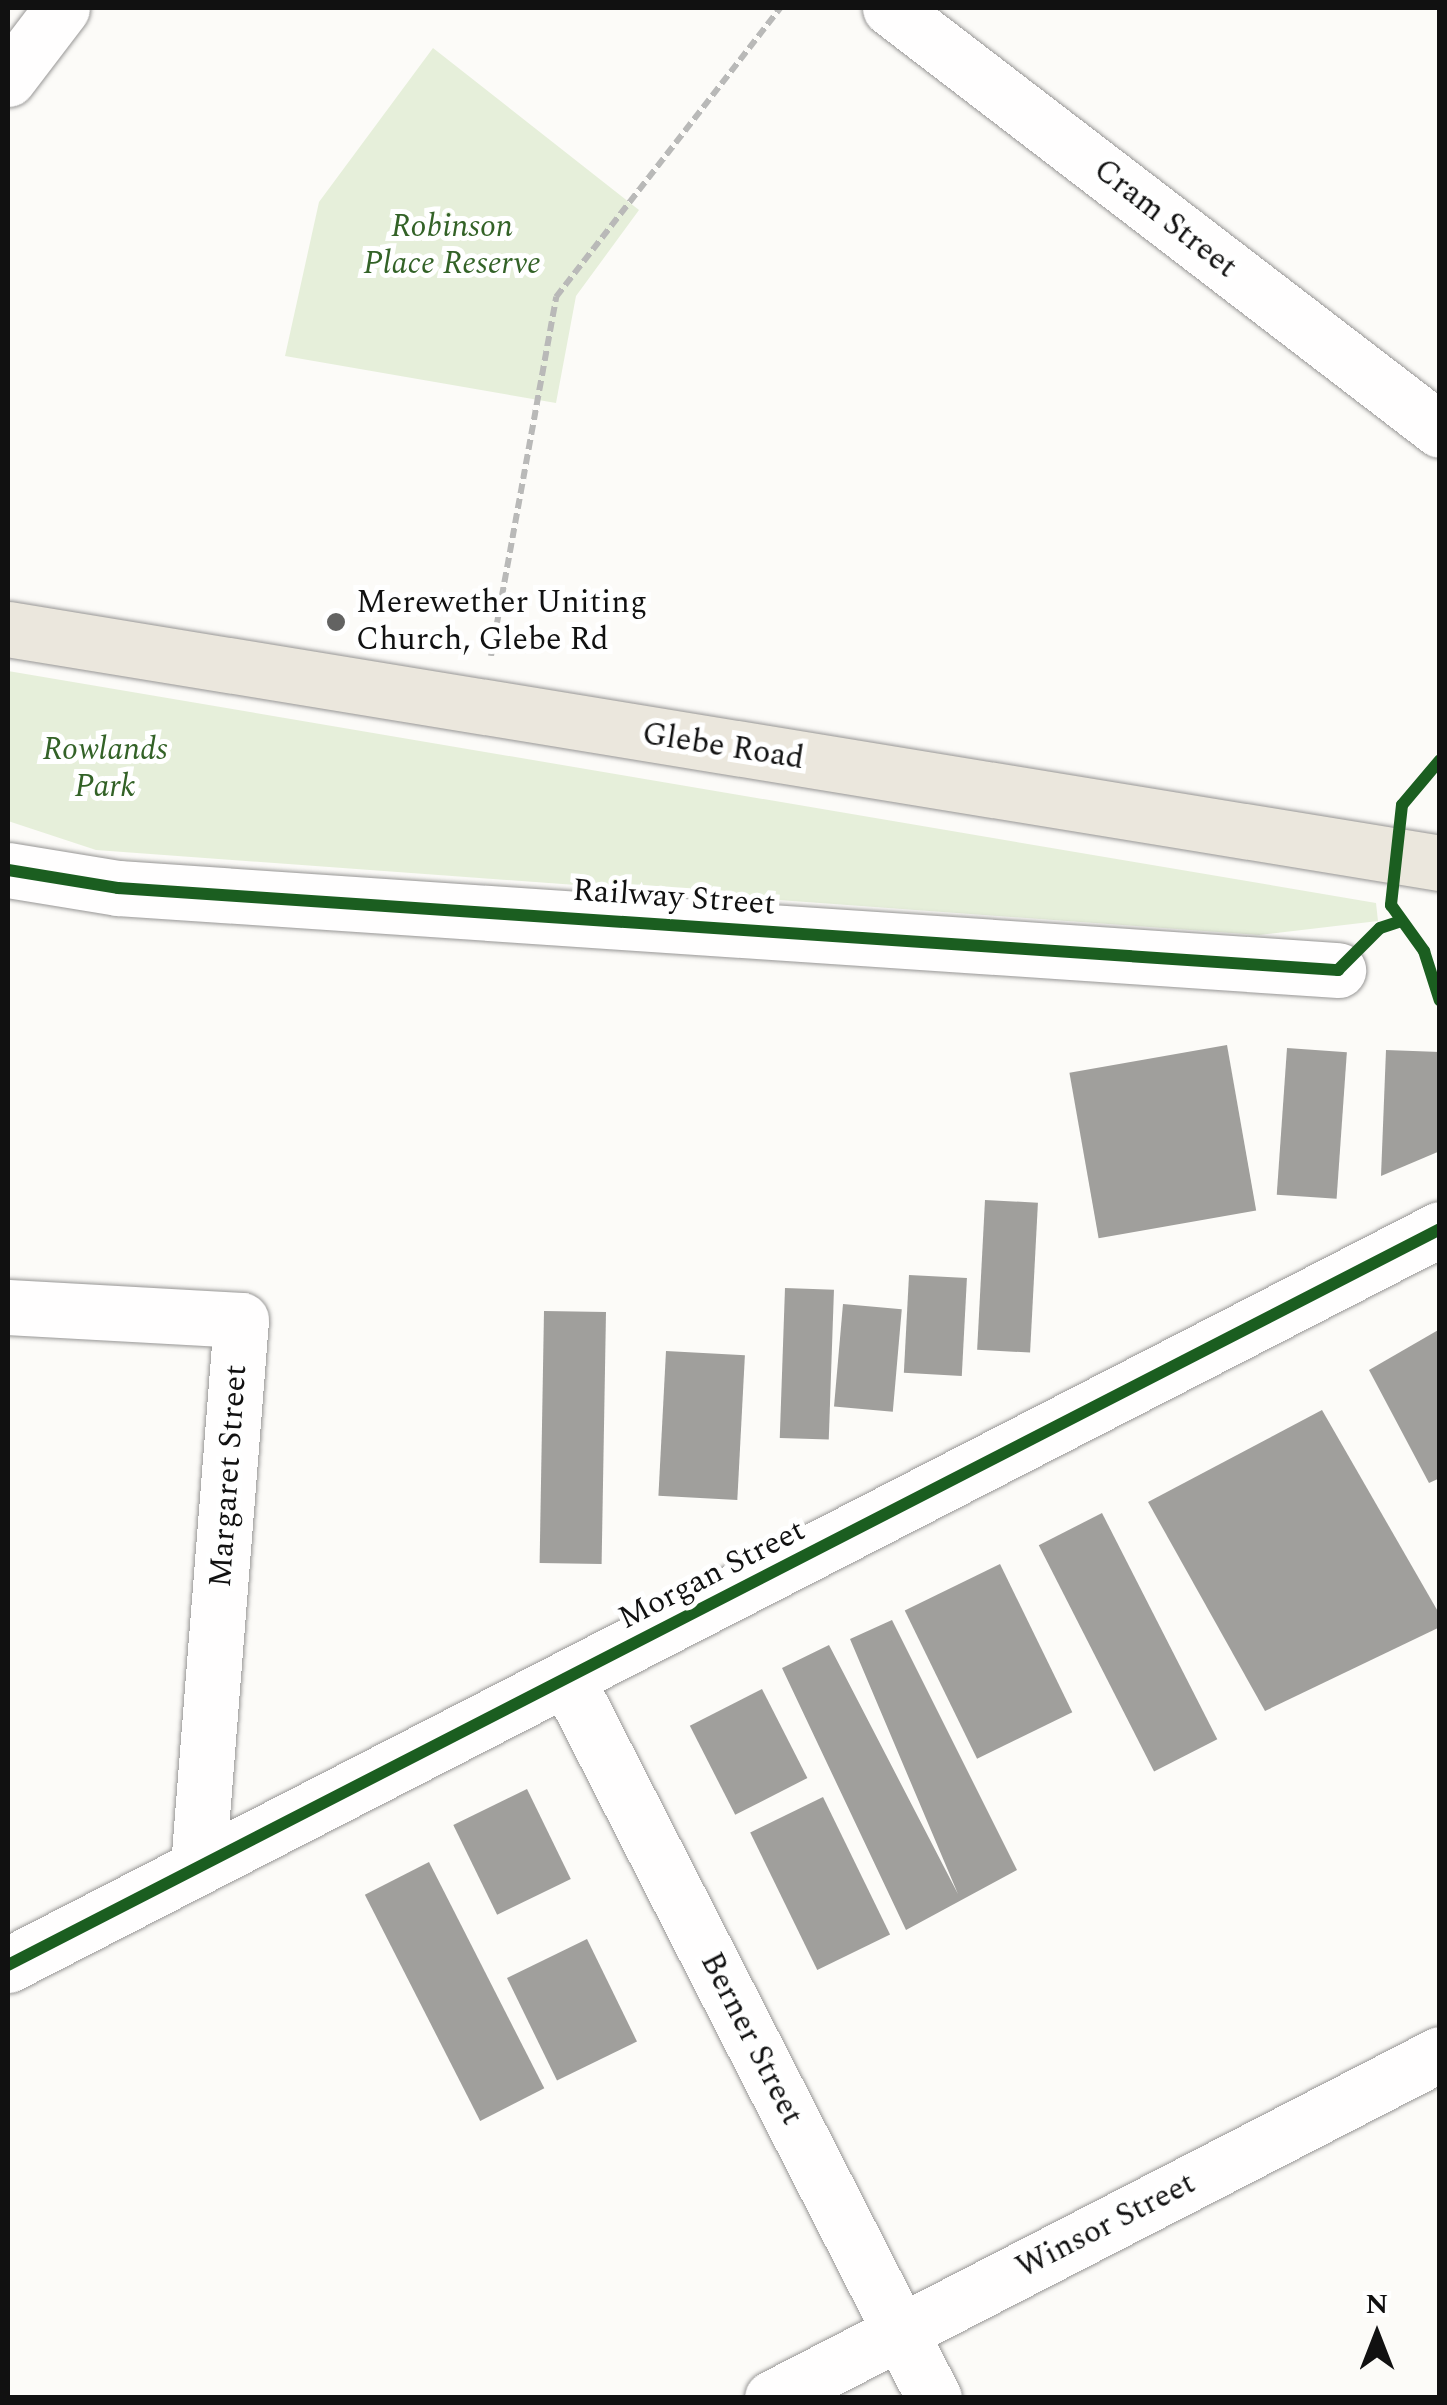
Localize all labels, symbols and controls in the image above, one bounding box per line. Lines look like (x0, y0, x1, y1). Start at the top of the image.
street label: Cram Street (1086, 151, 1244, 287)
park label: Robinson Place Reserve (363, 209, 541, 284)
place label: Merewether Uniting Church, Glebe Rd (356, 585, 647, 660)
marker: Merewether Uniting Church, Glebe Rd (325, 611, 347, 633)
street label: Glebe Road (639, 715, 807, 779)
park label: Rowlands Park (42, 732, 168, 807)
street label: Railway Street (571, 872, 777, 924)
street label: Margaret Street (202, 1363, 256, 1589)
street label: Morgan Street (612, 1512, 812, 1638)
street label: Berner Street (691, 1946, 811, 2132)
street label: Winsor Street (1010, 2165, 1202, 2287)
text: N (1366, 2283, 1388, 2326)
north arrow (1327, 2285, 1427, 2385)

